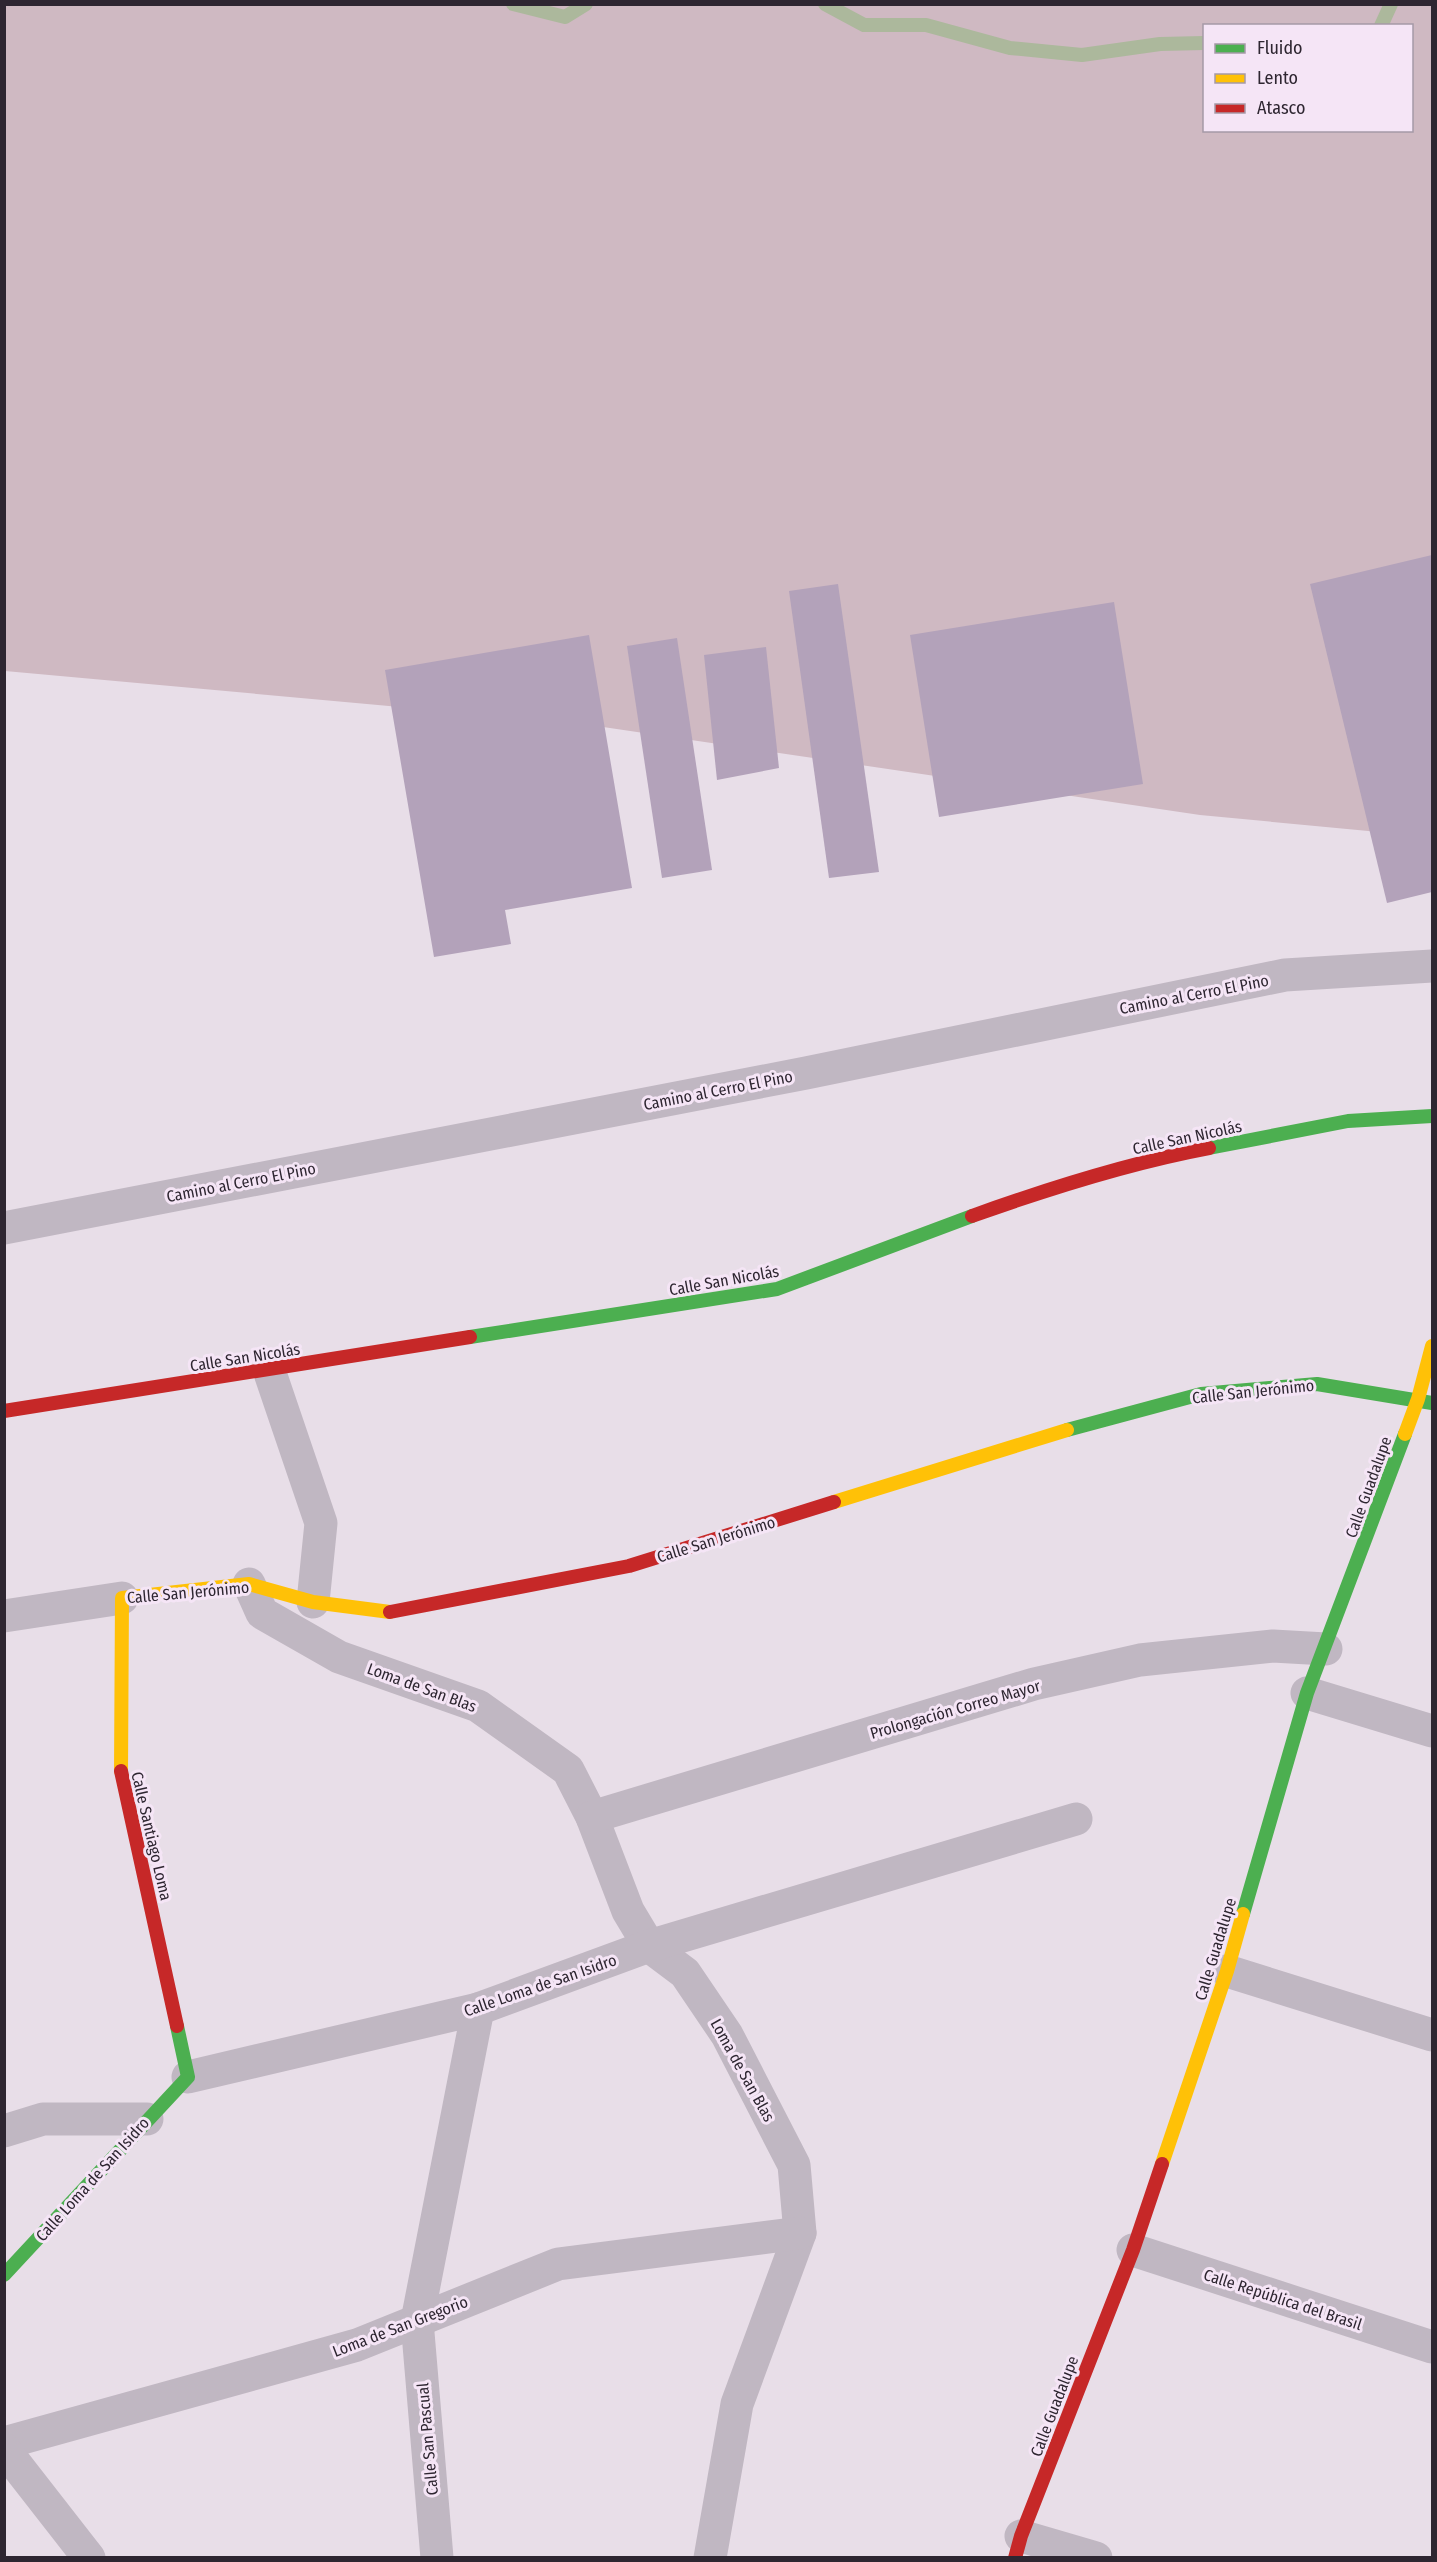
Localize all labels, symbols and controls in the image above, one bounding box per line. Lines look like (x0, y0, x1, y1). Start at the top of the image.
legend (1203, 24, 1413, 132)
text: Fluido (1257, 37, 1303, 59)
text: Lento (1257, 67, 1298, 89)
text: Atasco (1257, 97, 1305, 119)
street label: Camino al Cerro El Pino (1118, 971, 1270, 1018)
street label: Camino al Cerro El Pino (642, 1067, 794, 1114)
street label: Calle San Nicolás (1131, 1117, 1244, 1158)
street label: Camino al Cerro El Pino (165, 1159, 317, 1206)
street label: Calle San Nicolás (668, 1261, 781, 1299)
street label: Calle San Nicolás (189, 1339, 302, 1376)
street label: Calle San Jerónimo (1191, 1376, 1315, 1407)
street label: Calle Guadalupe (1341, 1434, 1396, 1540)
street label: Calle San Jerónimo (655, 1512, 778, 1566)
street label: Calle San Jerónimo (126, 1578, 250, 1607)
street label: Loma de San Blas (365, 1659, 479, 1716)
street label: Prolongación Correo Mayor (868, 1676, 1043, 1743)
street label: Calle Santiago Loma (127, 1770, 176, 1902)
street label: Calle Guadalupe (1191, 1895, 1240, 2003)
street label: Calle Loma de San Isidro (461, 1950, 619, 2021)
street label: Loma de San Blas (706, 2015, 779, 2125)
street label: Calle Loma de San Isidro (32, 2113, 153, 2245)
street label: Calle República del Brasil (1201, 2265, 1364, 2334)
street label: Loma de San Gregorio (330, 2292, 470, 2361)
street label: Calle Guadalupe (1027, 2353, 1082, 2459)
street label: Calle San Pascual (413, 2382, 442, 2496)

